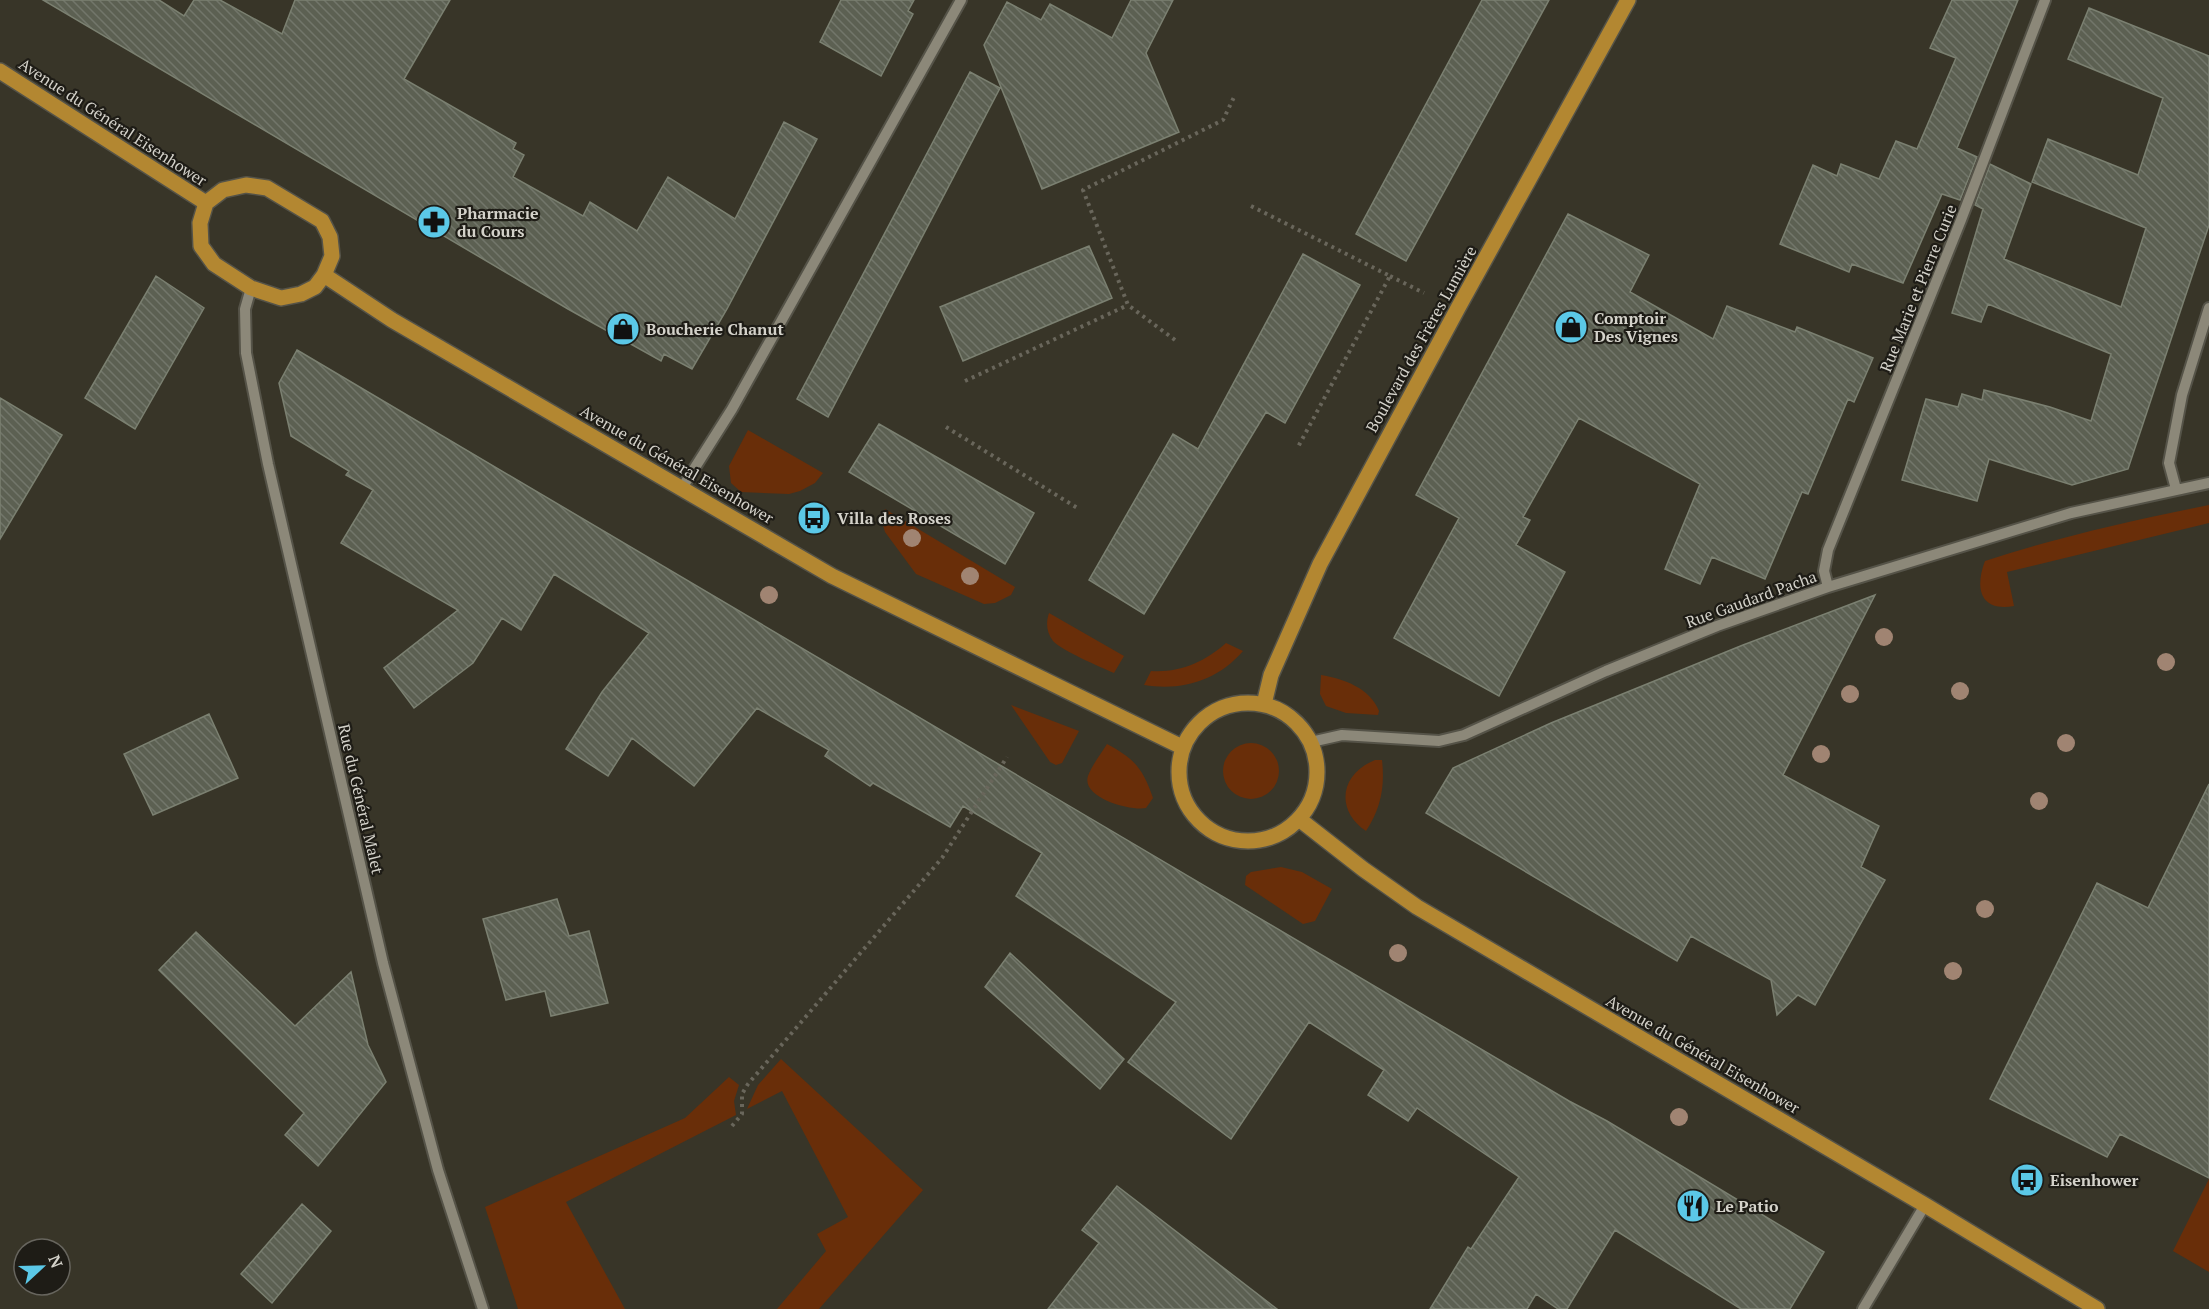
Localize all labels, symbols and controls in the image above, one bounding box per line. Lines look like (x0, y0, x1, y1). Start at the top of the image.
street label: Avenue du Général Eisenhower (15, 53, 212, 192)
street label: Rue Marie et Pierre Curie (1874, 201, 1962, 375)
place label: Pharmacie du Cours (457, 202, 539, 242)
pharmacy icon: Pharmacie du Cours (416, 204, 452, 240)
street label: Boulevard des Frères Lumière (1360, 242, 1482, 436)
place label: Comptoir Des Vignes (1594, 307, 1678, 347)
shop icon: Comptoir Des Vignes (1553, 309, 1589, 345)
shop icon: Boucherie Chanut (605, 311, 641, 347)
place label: Boucherie Chanut (646, 318, 784, 340)
street label: Avenue du Général Eisenhower (576, 399, 779, 529)
bus stop icon: Villa des Roses (796, 500, 832, 536)
place label: Villa des Roses (837, 507, 951, 529)
street label: Rue Gaudard Pacha (1682, 565, 1820, 633)
street label: Rue du Général Malet (333, 722, 389, 876)
street label: Avenue du Général Eisenhower (1602, 989, 1805, 1119)
bus stop icon: Eisenhower (2009, 1162, 2045, 1198)
place label: Eisenhower (2050, 1169, 2139, 1191)
restaurant icon: Le Patio (1675, 1188, 1711, 1224)
place label: Le Patio (1716, 1195, 1779, 1217)
north arrow (12, 1237, 72, 1297)
text: N (43, 1252, 68, 1271)

